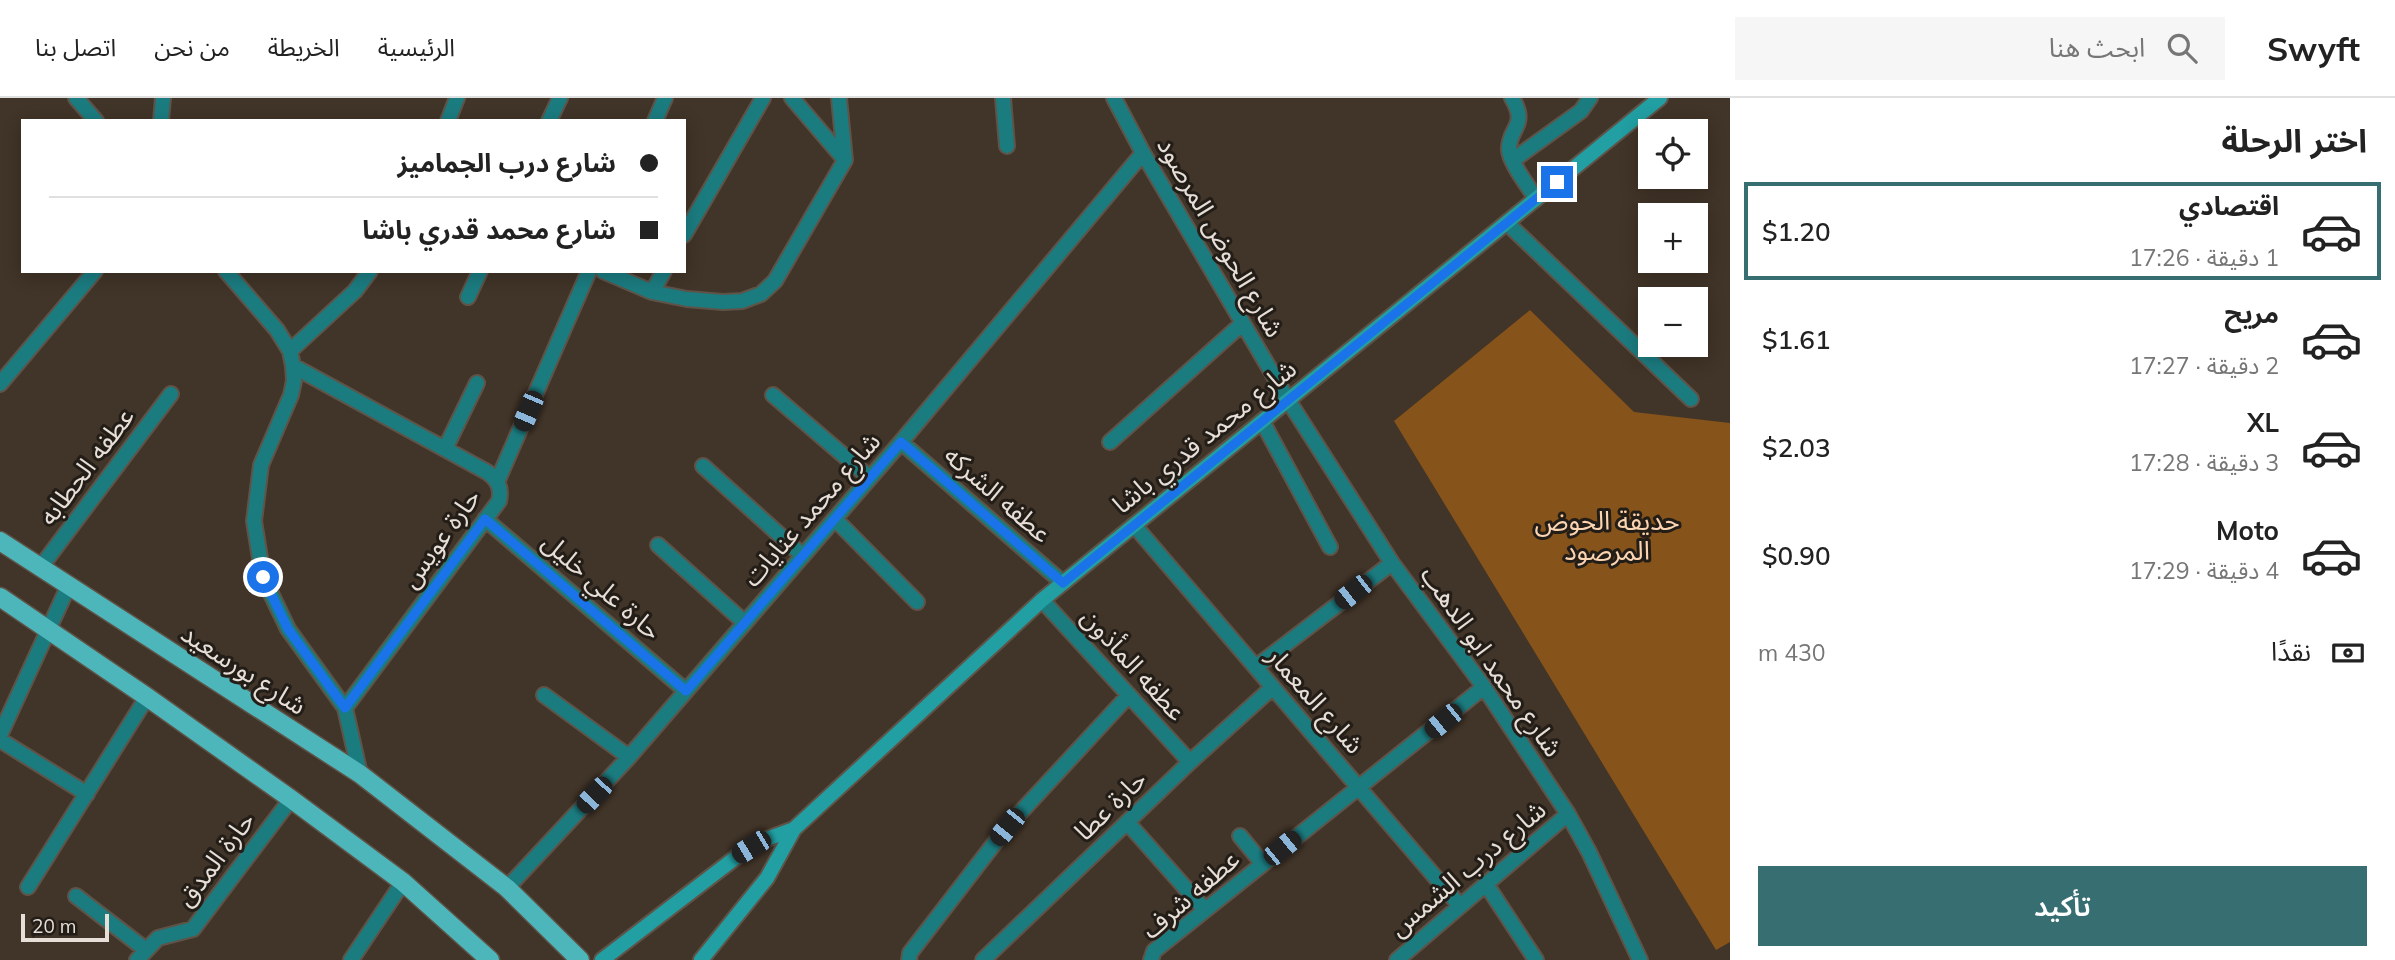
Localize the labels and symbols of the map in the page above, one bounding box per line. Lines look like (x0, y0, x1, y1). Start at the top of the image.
street label: شارع الحوض المرصود (1148, 131, 1292, 344)
route end (1541, 166, 1573, 198)
street label: شارع محمد قدري باشا (1105, 352, 1305, 524)
car (511, 388, 546, 434)
street label: عطفه الحطابه (31, 401, 141, 531)
street label: شارع محمد عنايات (735, 425, 889, 595)
street label: عطفه الشركه (938, 438, 1058, 550)
street label: حارة عويس (393, 482, 487, 594)
park label: حديقة الحوض المرصود (1535, 504, 1679, 567)
street label: حارة علي خليل (533, 525, 668, 650)
street label: شارع محمد ابو الدهب (1411, 559, 1570, 765)
route start (247, 561, 279, 593)
car (1330, 571, 1377, 613)
street label: عطفه المأذون (1075, 601, 1193, 727)
street label: شارع بورسعيد (173, 616, 313, 724)
street label: شارع المعمار (1258, 639, 1371, 762)
car (1421, 700, 1466, 742)
street label: حارة عطا (1067, 763, 1153, 847)
car (572, 772, 617, 818)
street label: شارع درب الشمس (1382, 793, 1554, 946)
car (986, 804, 1029, 850)
street label: حارة المدق (169, 805, 261, 913)
car (728, 827, 775, 867)
car (1260, 827, 1305, 869)
street label: عطفه شرف (1134, 842, 1246, 946)
scale bar (21, 911, 108, 943)

